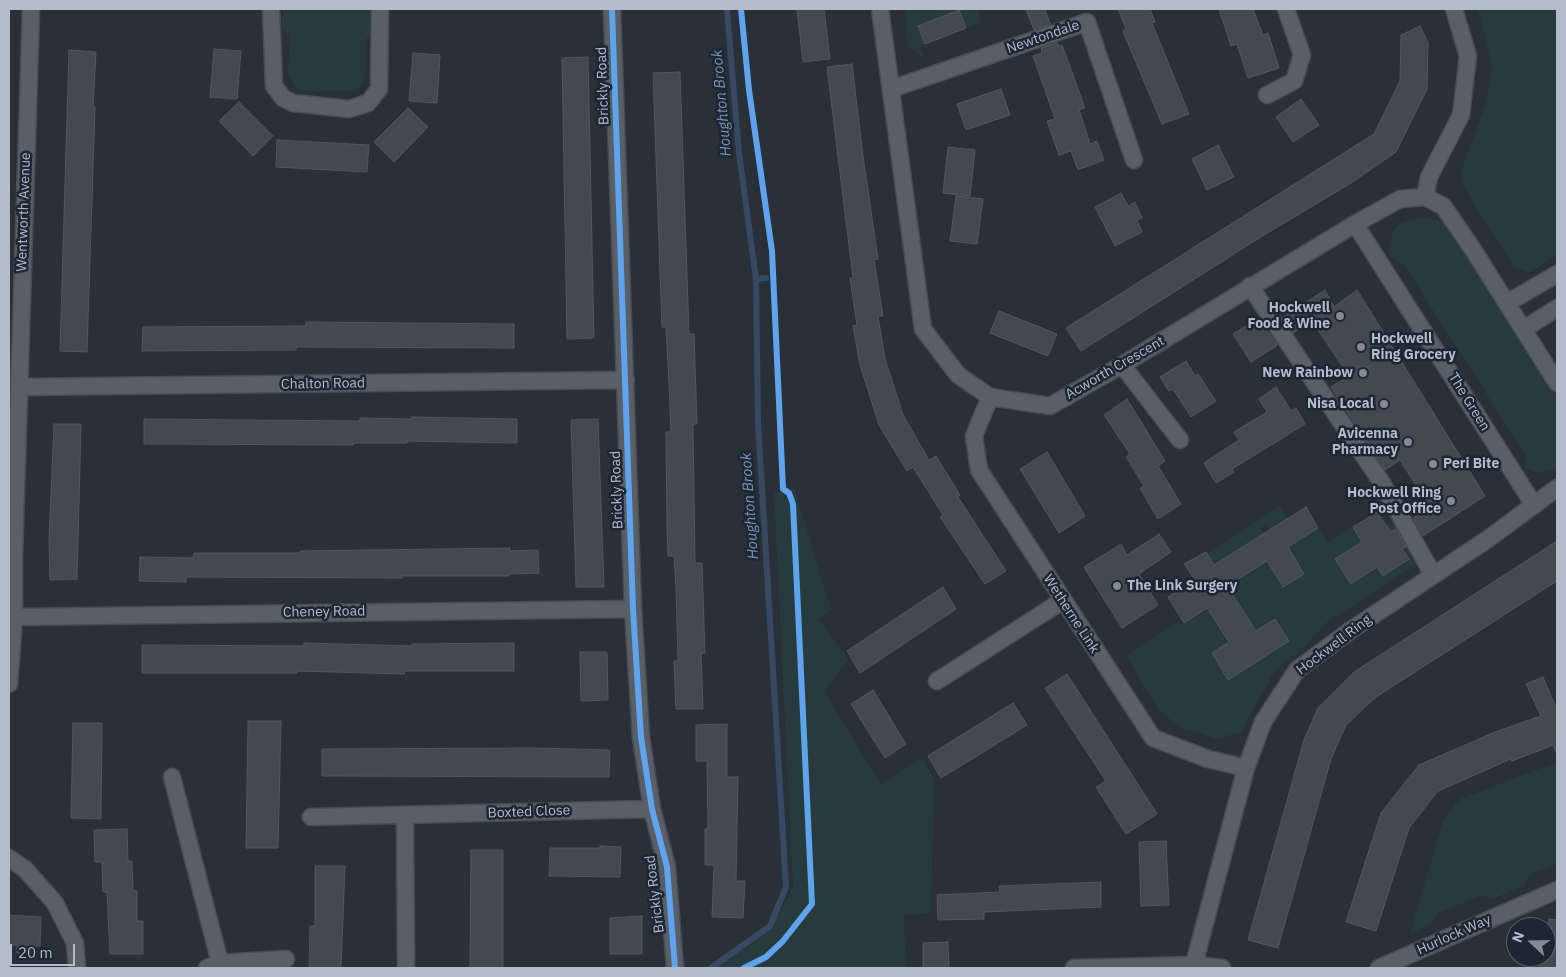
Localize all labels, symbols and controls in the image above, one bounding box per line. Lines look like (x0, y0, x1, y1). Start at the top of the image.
street label: Newtondale (1004, 17, 1082, 57)
street label: Brickly Road (593, 47, 613, 125)
water label: Houghton Brook (708, 49, 736, 157)
street label: Wentworth Avenue (14, 152, 34, 272)
place label: Hockwell Food & Wine (1247, 300, 1330, 332)
marker: Hockwell Food & Wine (1334, 310, 1346, 322)
place label: Hockwell Ring Grocery (1371, 331, 1456, 364)
street label: Acworth Crescent (1062, 333, 1168, 403)
marker: Hockwell Ring Grocery (1355, 341, 1367, 353)
place label: New Rainbow (1262, 365, 1353, 381)
marker: New Rainbow (1357, 367, 1369, 379)
street label: The Green (1445, 370, 1493, 434)
street label: Chalton Road (281, 375, 365, 393)
place label: Nisa Local (1307, 396, 1374, 412)
marker: Nisa Local (1378, 398, 1390, 410)
place label: Avicenna Pharmacy (1332, 426, 1398, 458)
marker: Avicenna Pharmacy (1402, 436, 1414, 448)
street label: Brickly Road (607, 451, 627, 529)
water label: Houghton Brook (737, 452, 763, 560)
place label: Peri Bite (1443, 456, 1499, 472)
marker: Peri Bite (1427, 458, 1439, 470)
place label: Hockwell Ring Post Office (1347, 485, 1441, 518)
marker: Hockwell Ring Post Office (1445, 495, 1457, 507)
street label: Wetherne Link (1039, 572, 1103, 656)
place label: The Link Surgery (1127, 578, 1237, 594)
marker: The Link Surgery (1111, 580, 1123, 592)
street label: Cheney Road (283, 603, 365, 621)
street label: Hockwell Ring (1293, 611, 1375, 679)
street label: Boxted Close (487, 802, 571, 822)
street label: Brickly Road (642, 854, 668, 934)
street label: Hurlock Way (1414, 911, 1494, 959)
north arrow (1506, 917, 1556, 967)
text: N (1508, 929, 1528, 945)
scale bar (12, 934, 78, 966)
text: 20 m (18, 943, 53, 962)

